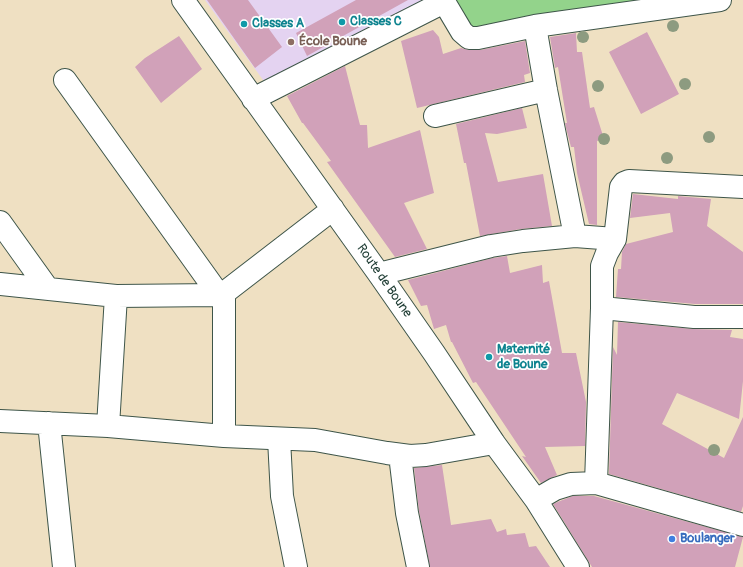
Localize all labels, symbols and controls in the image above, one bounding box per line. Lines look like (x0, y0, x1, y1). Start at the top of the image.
place label: Classes C (350, 14, 402, 30)
place label: Classes A (252, 16, 304, 32)
marker: Classes C (337, 17, 347, 27)
marker: Classes A (239, 19, 249, 29)
place label: École Boune (299, 34, 367, 50)
marker: École Boune (286, 37, 296, 47)
street label: Route de Boune (353, 241, 415, 321)
place label: Maternité de Boune (497, 342, 550, 373)
marker: Maternité de Boune (484, 352, 494, 362)
place label: Boulanger (680, 531, 735, 547)
marker: Boulanger (667, 534, 677, 544)

